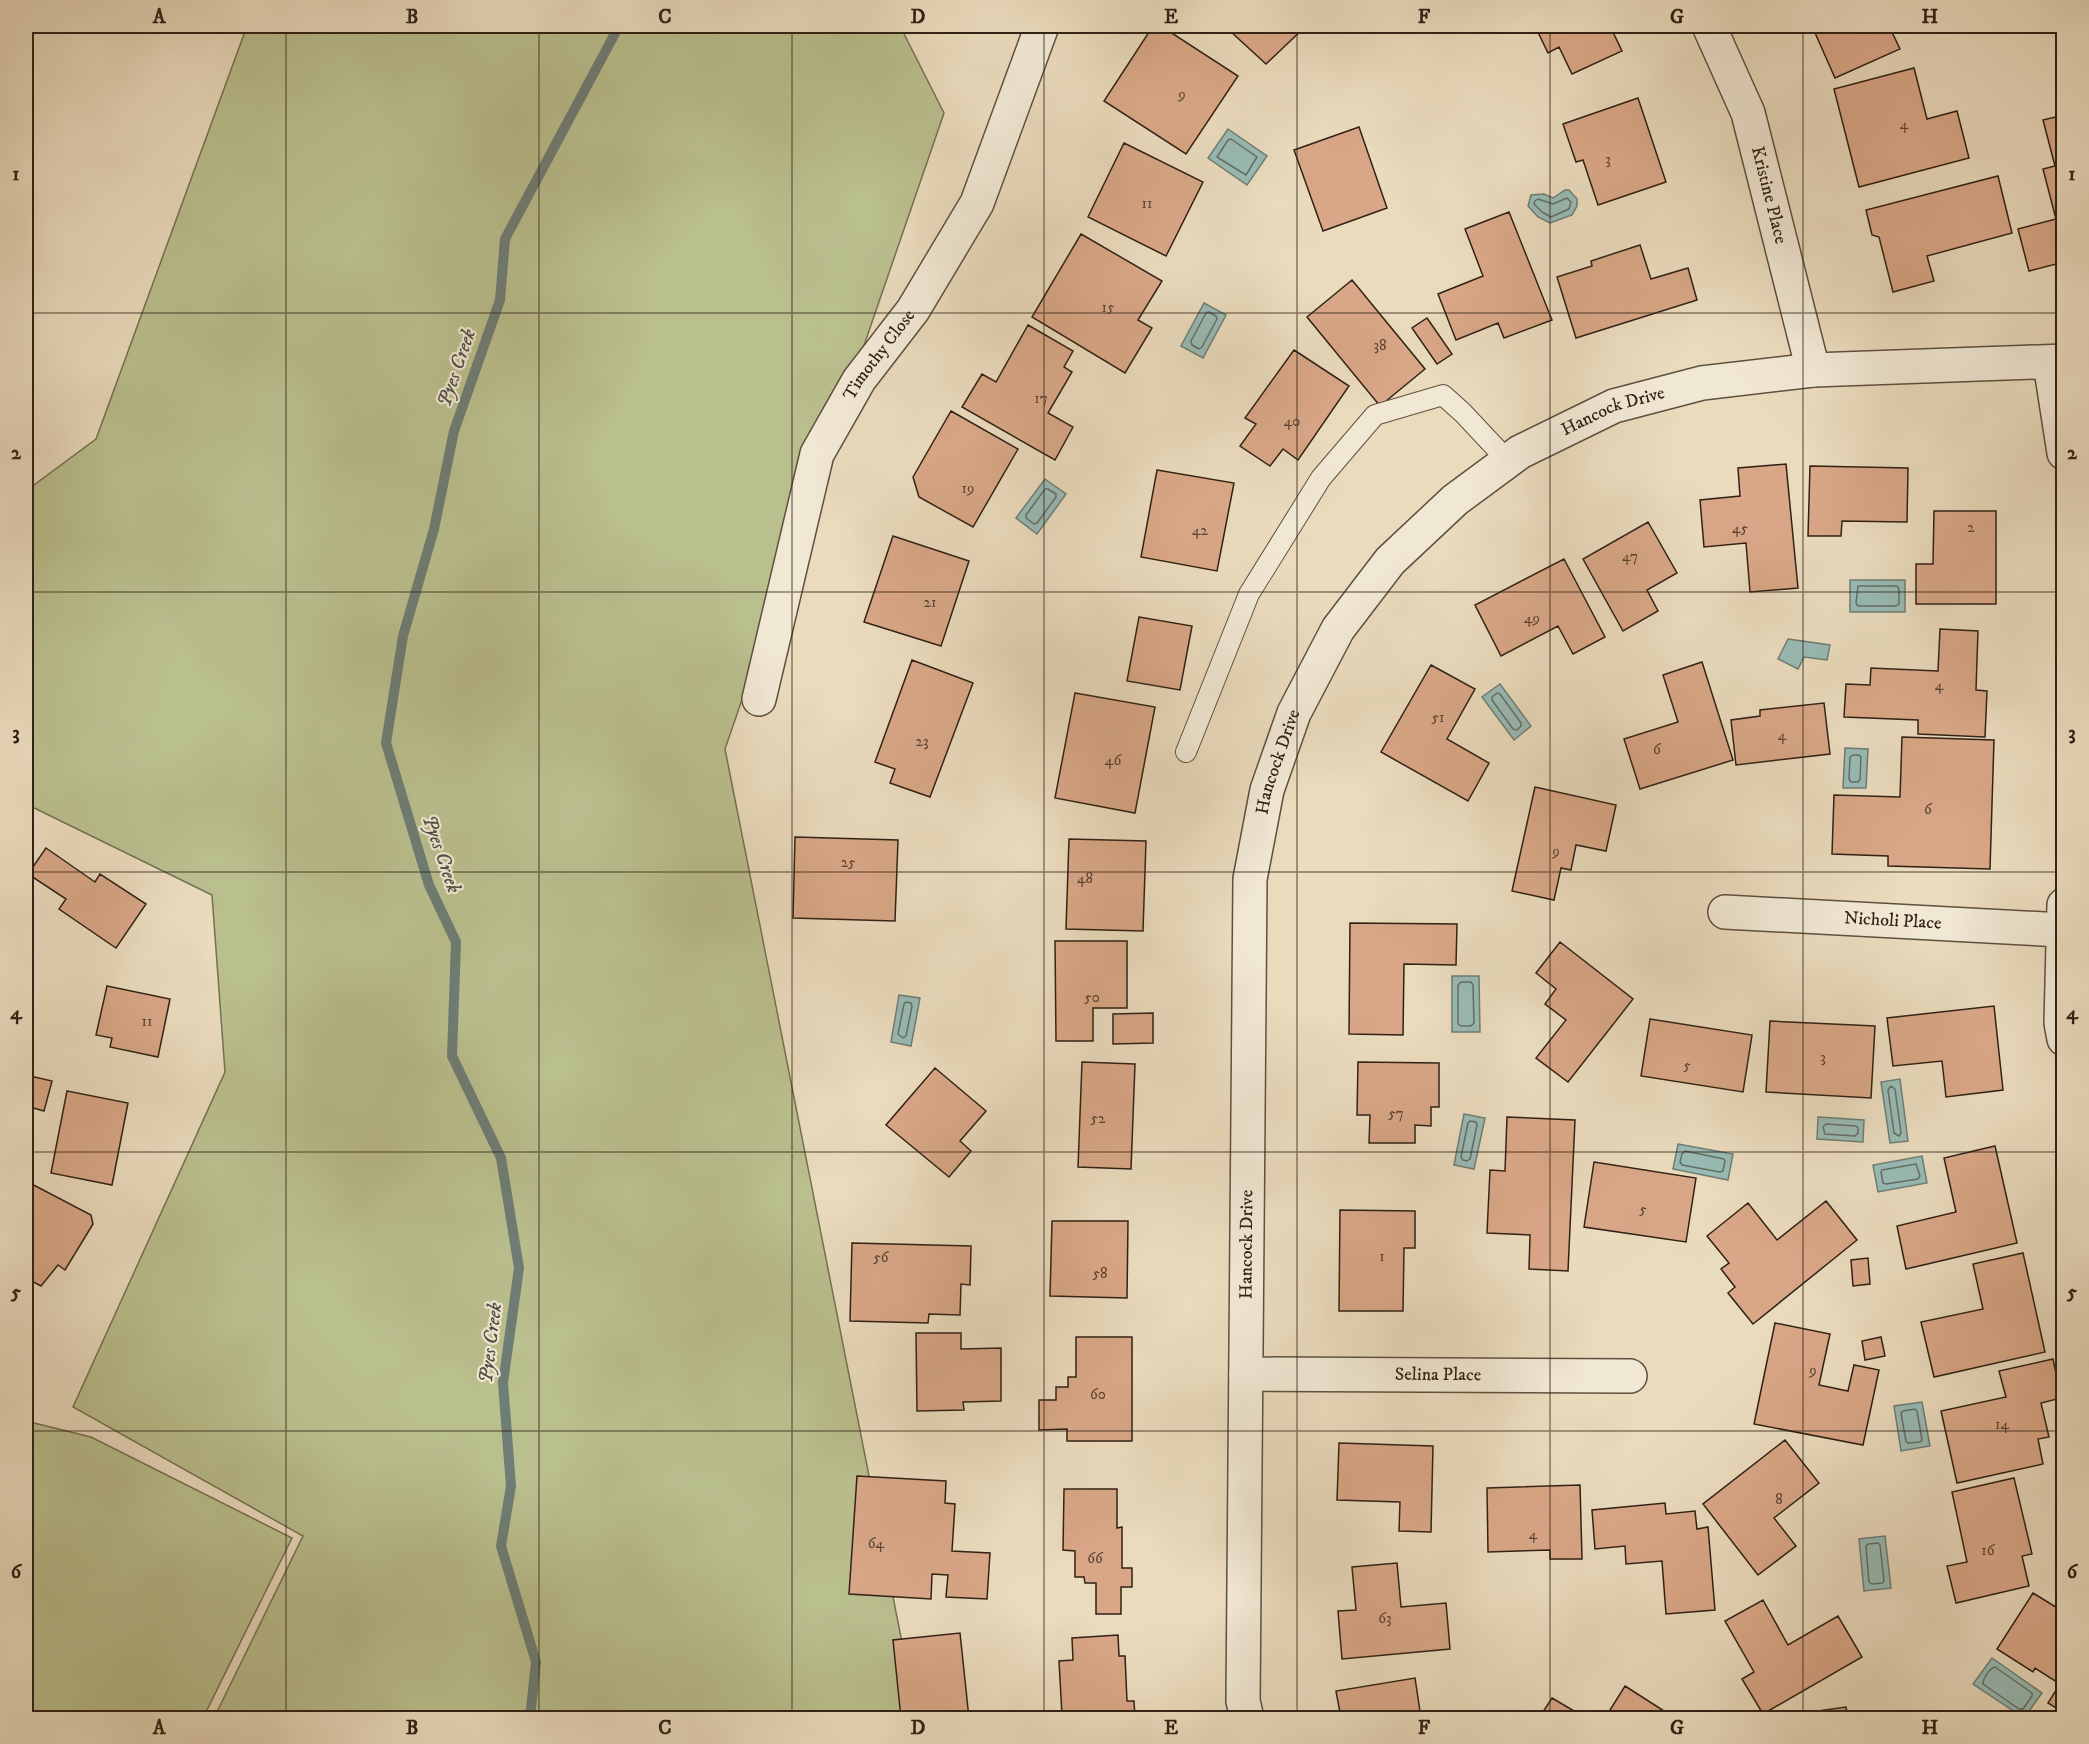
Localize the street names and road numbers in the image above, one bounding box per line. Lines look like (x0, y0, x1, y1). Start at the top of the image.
street label: Kristine Place (1746, 144, 1792, 246)
street label: Timothy Close (839, 305, 920, 404)
street label: Hancock Drive (1558, 382, 1667, 441)
street label: Hancock Drive (1252, 707, 1305, 816)
street label: Nicholi Place (1844, 907, 1942, 935)
street label: Hancock Drive (1235, 1190, 1258, 1299)
street label: Selina Place (1395, 1364, 1481, 1386)

